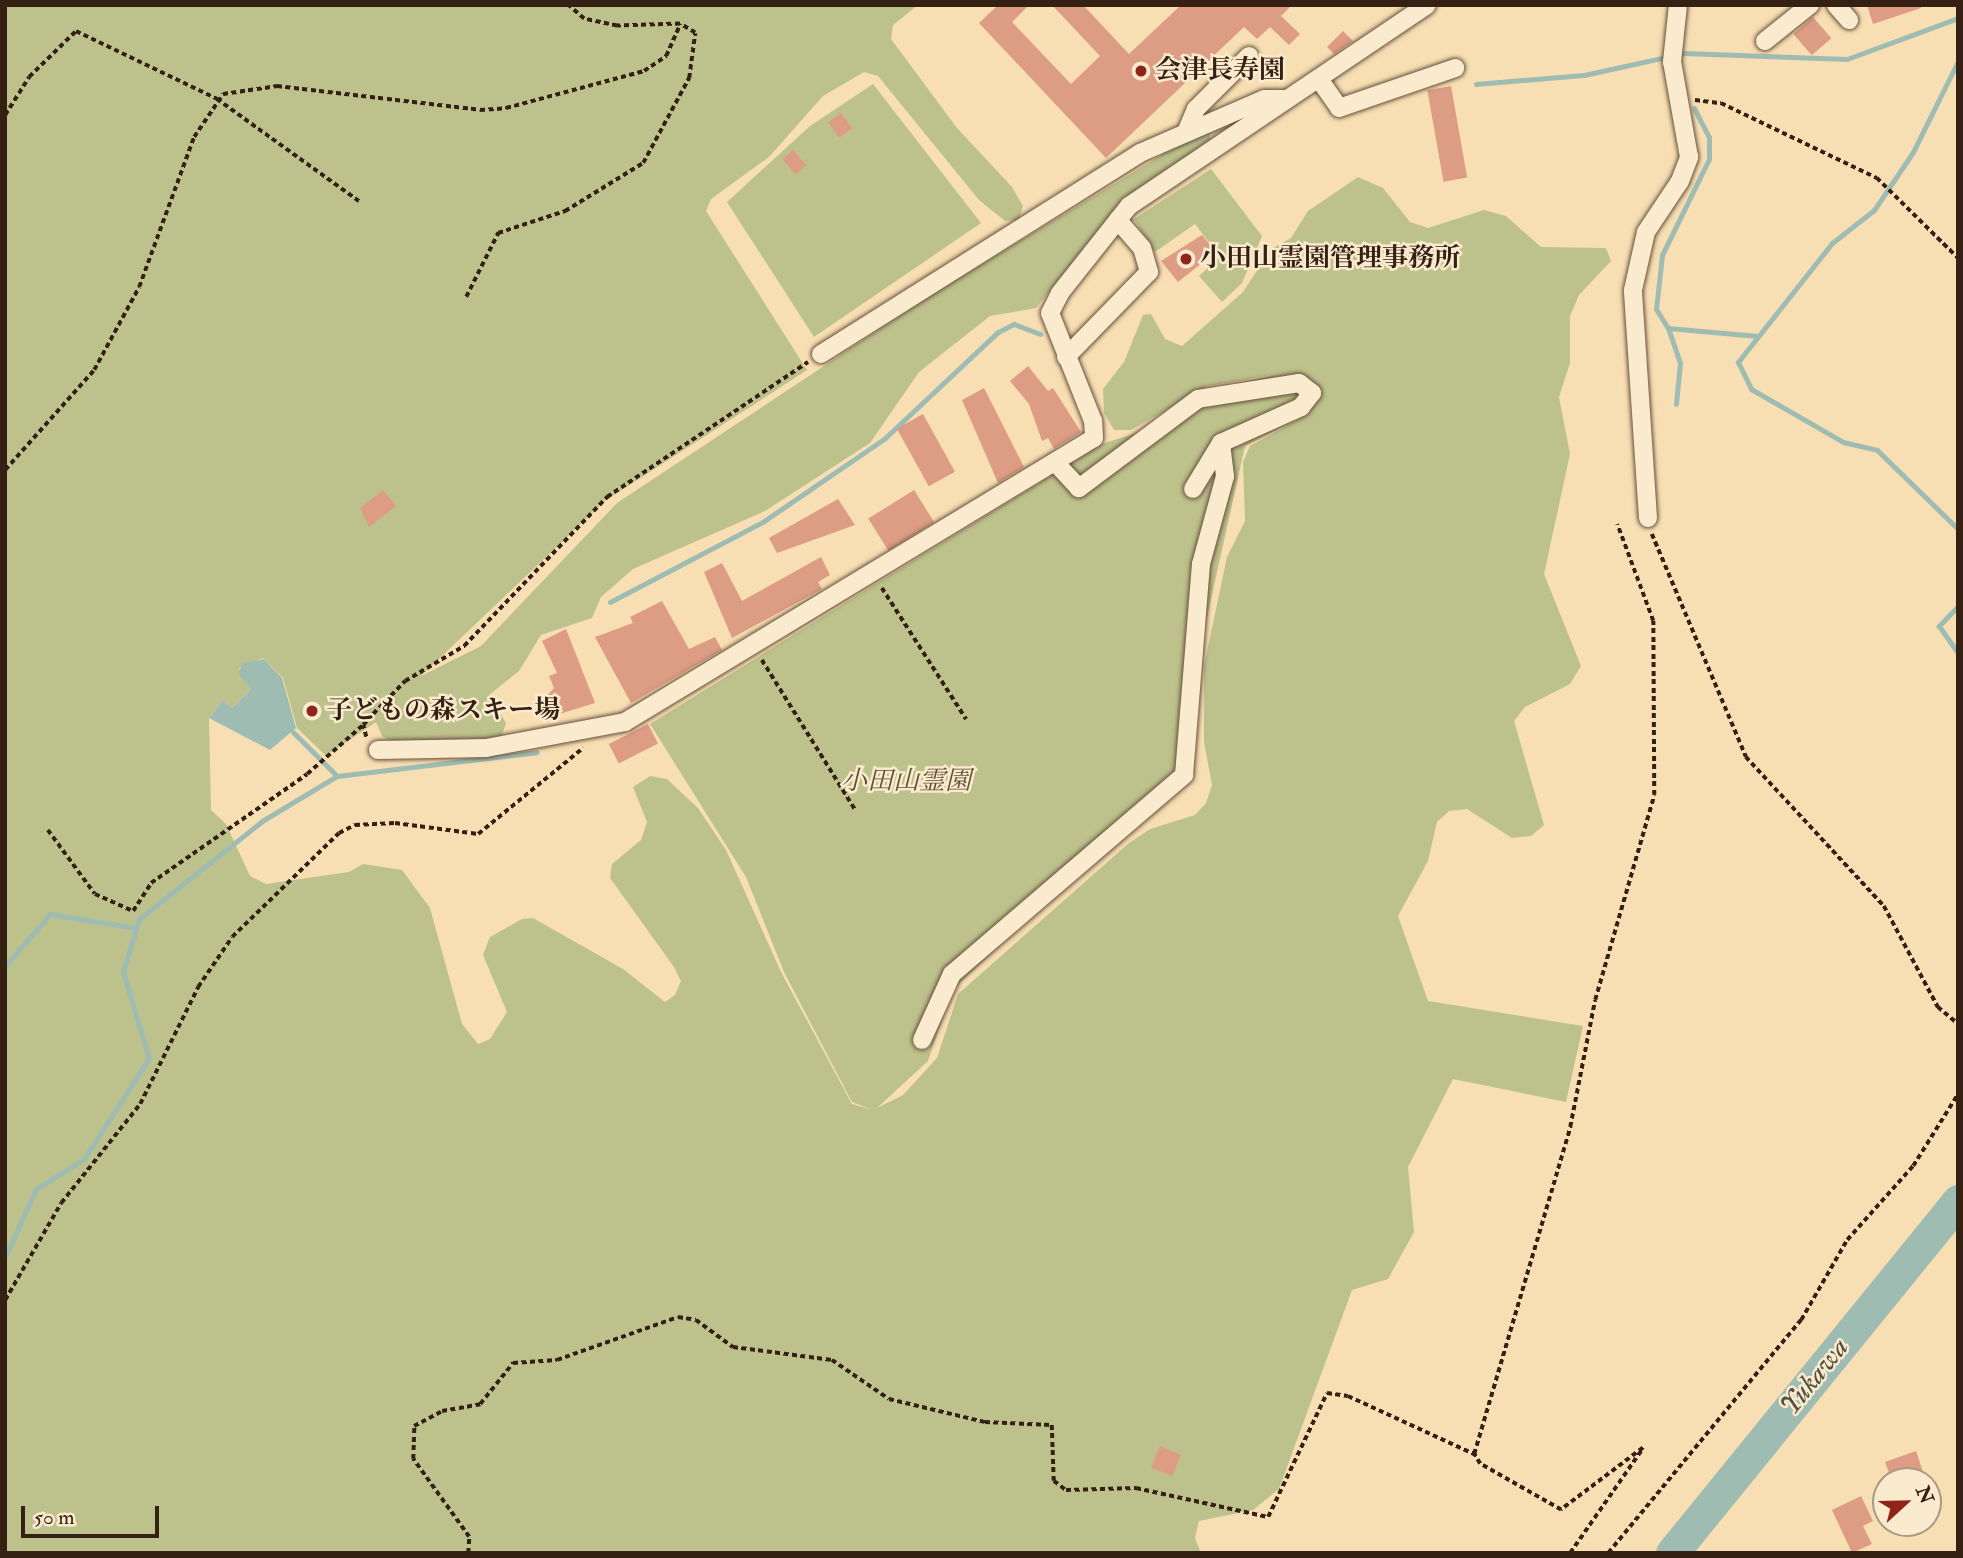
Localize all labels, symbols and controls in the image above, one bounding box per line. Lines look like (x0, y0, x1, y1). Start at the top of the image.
place label: 会津長寿園 (1155, 55, 1285, 87)
marker: 会津長寿園 (1133, 63, 1149, 79)
place label: 小田山霊園管理事務所 (1200, 243, 1460, 275)
marker: 小田山霊園管理事務所 (1178, 251, 1194, 267)
place label: 子どもの森スキー場 (326, 695, 560, 727)
marker: 子どもの森スキー場 (304, 703, 320, 719)
park label: 小田山霊園 (841, 766, 971, 798)
water label: Yukawa (1774, 1332, 1856, 1422)
north arrow (1872, 1467, 1942, 1537)
text: N (1910, 1482, 1939, 1507)
scale bar (24, 1492, 163, 1536)
text: 50 m (34, 1504, 75, 1531)

